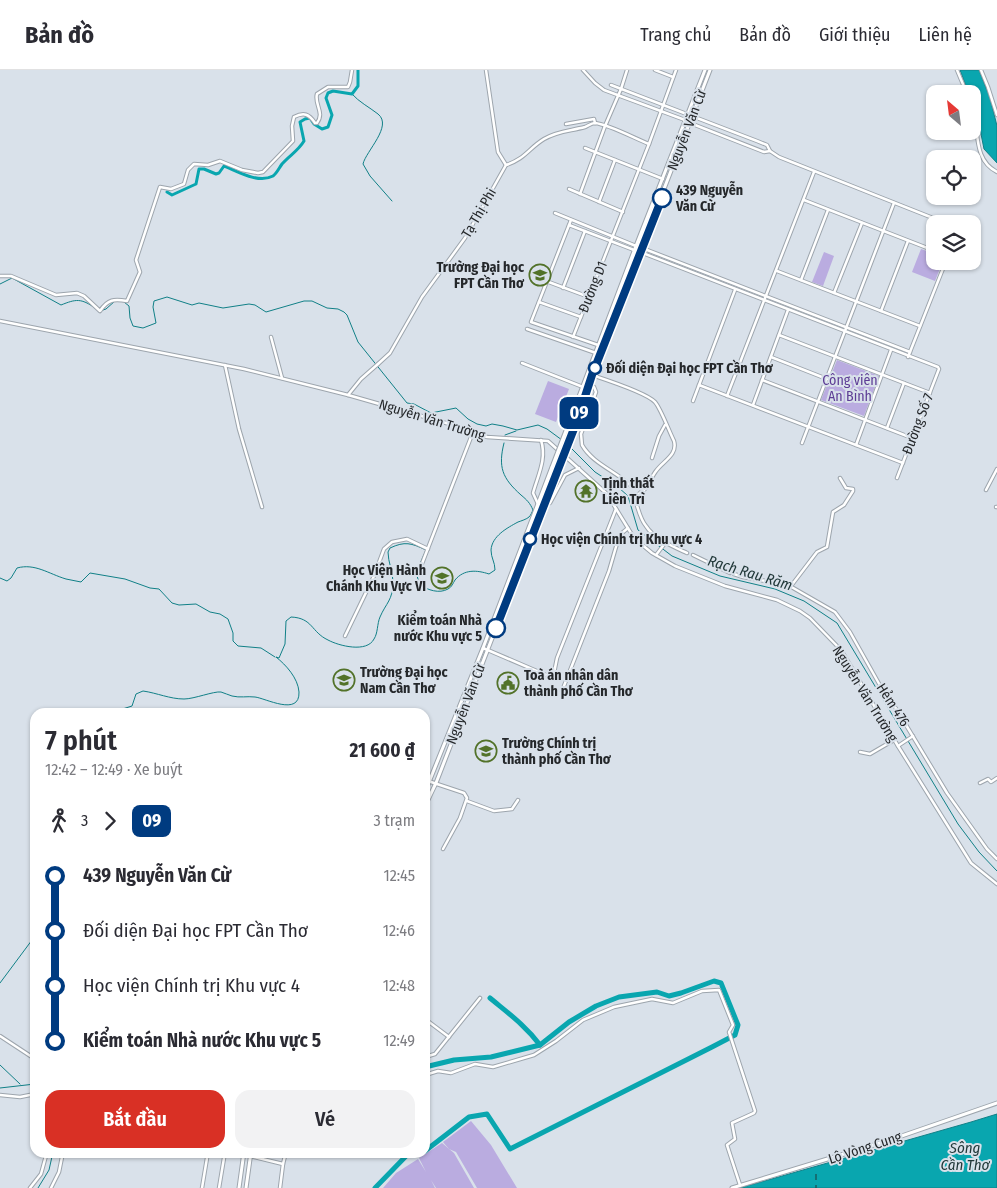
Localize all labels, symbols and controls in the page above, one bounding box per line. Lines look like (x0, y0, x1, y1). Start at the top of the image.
text: Bản đồ (25, 21, 94, 49)
text: Trang chủ (640, 24, 711, 46)
text: Bản đồ (739, 24, 791, 46)
text: Giới thiệu (819, 24, 891, 46)
text: Liên hệ (919, 24, 972, 46)
north arrow (926, 85, 981, 140)
map controls (926, 85, 981, 270)
street label: Nguyễn Văn Cừ (664, 87, 710, 173)
button: locate (926, 150, 981, 205)
place label: 439 Nguyễn Văn Cừ (675, 180, 743, 215)
street label: Tạ Thị Phi (458, 185, 500, 241)
marker: 439 Nguyễn Văn Cừ (652, 188, 672, 208)
button: layers (926, 215, 981, 270)
place label: Trường Đại học FPT Cần Thơ (436, 259, 525, 292)
street label: Đường D1 (575, 259, 611, 315)
school or university icon: Trường Đại học FPT Cần Thơ (528, 263, 552, 287)
place label: Đối diện Đại học FPT Cần Thơ (606, 359, 774, 377)
marker: Đối diện Đại học FPT Cần Thơ (588, 361, 602, 375)
park label: Công viên An Bình (822, 372, 878, 405)
street label: Đường Số 7 (898, 390, 937, 457)
street label: Nguyễn Văn Trường (377, 396, 488, 444)
line badge: 09 (556, 397, 602, 429)
text: 09 (570, 402, 589, 424)
place label: Tịnh thất Liên Trì (602, 474, 655, 508)
temple icon: Tịnh thất Liên Trì (574, 479, 598, 503)
place label: Học viện Chính trị Khu vực 4 (541, 531, 702, 548)
marker: Học viện Chính trị Khu vực 4 (523, 532, 537, 546)
water label: Rạch Rau Răm (706, 552, 794, 594)
place label: Học Viện Hành Chánh Khu Vực VI (326, 562, 426, 595)
school or university icon: Học Viện Hành Chánh Khu Vực VI (430, 566, 454, 590)
place label: Kiểm toán Nhà nước Khu vực 5 (394, 610, 482, 645)
marker: Kiểm toán Nhà nước Khu vực 5 (486, 618, 506, 638)
street label: Nguyễn Văn Trường (829, 643, 902, 746)
street label: Nguyễn Văn Cừ (443, 661, 489, 747)
place label: Trường Đại học Nam Cần Thơ (360, 664, 449, 697)
place label: Toà án nhân dân thành phố Cần Thơ (524, 667, 634, 700)
school or university icon: Trường Đại học Nam Cần Thơ (332, 668, 356, 692)
public building icon: Toà án nhân dân thành phố Cần Thơ (496, 671, 520, 695)
street label: Hẻm 476 (873, 680, 913, 730)
text: 7 phút (45, 724, 117, 757)
place label: Trường Chính trị thành phố Cần Thơ (502, 735, 612, 768)
text: 21 600 ₫ (349, 739, 415, 762)
school or university icon: Trường Chính trị thành phố Cần Thơ (474, 739, 498, 763)
text: 12:42 – 12:49 · Xe buýt (45, 760, 183, 779)
icon: walk (45, 807, 73, 835)
icon: forward (96, 807, 124, 835)
text: 09 (142, 810, 161, 832)
text: 3 (81, 811, 88, 830)
text: 3 trạm (374, 811, 415, 830)
text: 439 Nguyễn Văn Cừ (83, 864, 232, 887)
text: 12:45 (383, 866, 415, 885)
text: Đối diện Đại học FPT Cần Thơ (83, 919, 308, 942)
text: 12:46 (383, 921, 415, 940)
text: Học viện Chính trị Khu vực 4 (83, 974, 300, 997)
text: 12:48 (383, 976, 415, 995)
text: Kiểm toán Nhà nước Khu vực 5 (83, 1029, 321, 1052)
text: 12:49 (383, 1031, 415, 1050)
button: Bắt đầu (45, 1090, 225, 1148)
button: Vé (235, 1090, 415, 1148)
street label: Lộ Vòng Cung (826, 1128, 904, 1168)
water label: Sông Cần Thơ (940, 1139, 991, 1174)

